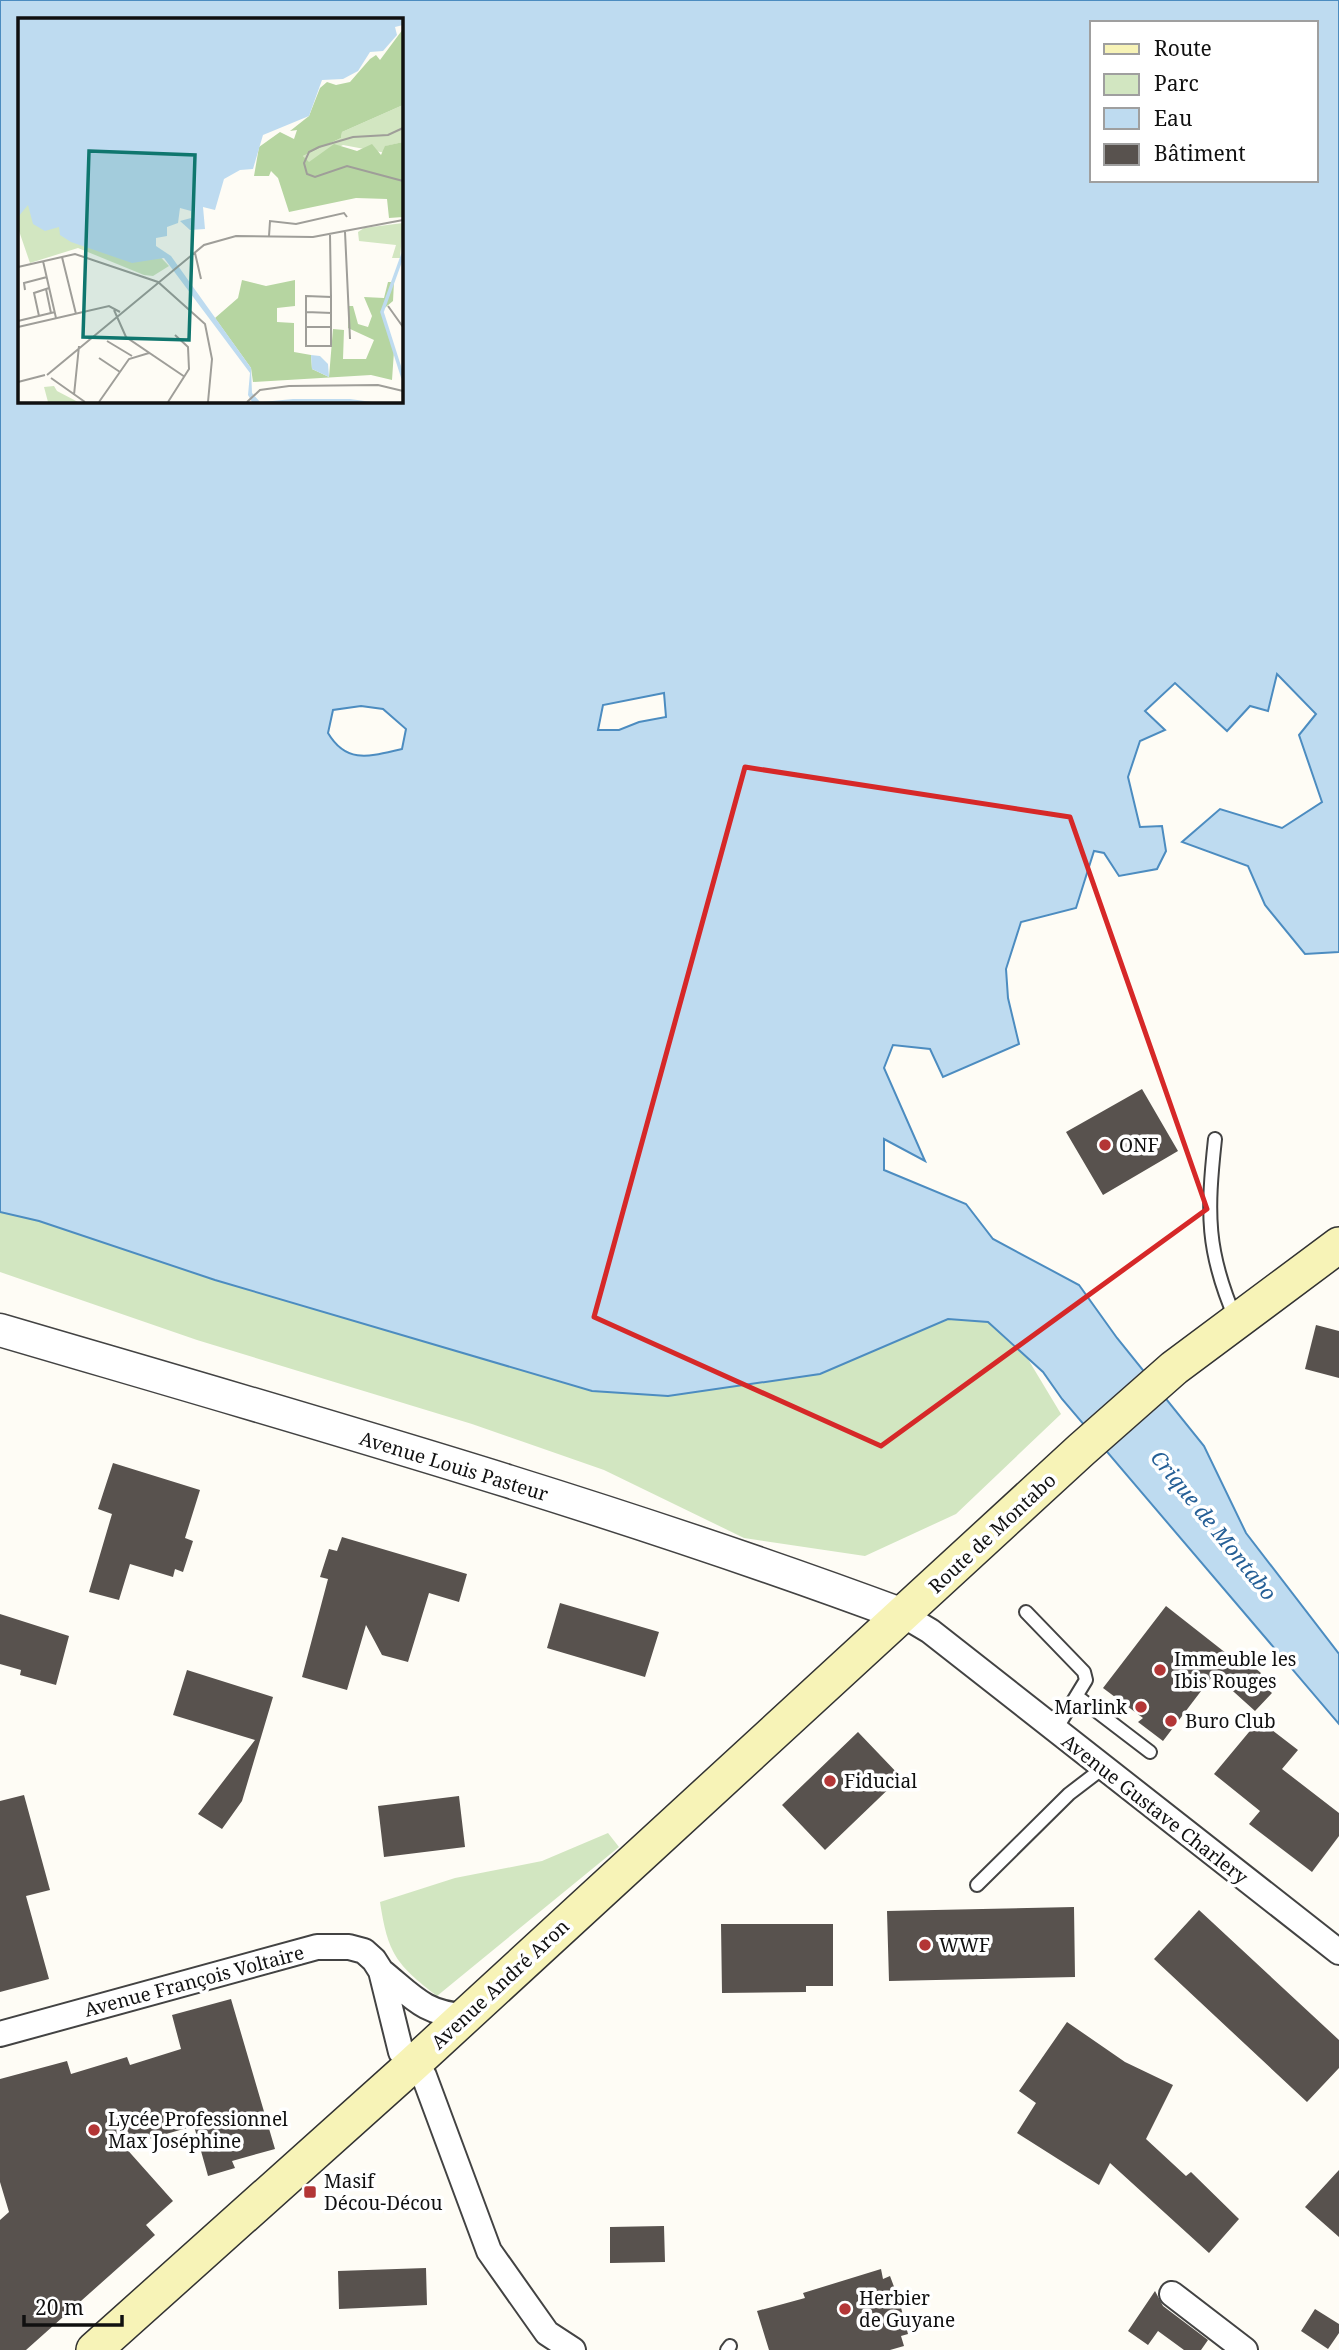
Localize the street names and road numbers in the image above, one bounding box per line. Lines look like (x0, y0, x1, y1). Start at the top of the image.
street label: Avenue Louis Pasteur (357, 1425, 552, 1507)
street label: Route de Montabo (923, 1467, 1061, 1599)
street label: Avenue Gustave Charlery (1057, 1728, 1254, 1890)
street label: Avenue André Aron (425, 1913, 575, 2055)
street label: Avenue François Voltaire (81, 1939, 307, 2023)

